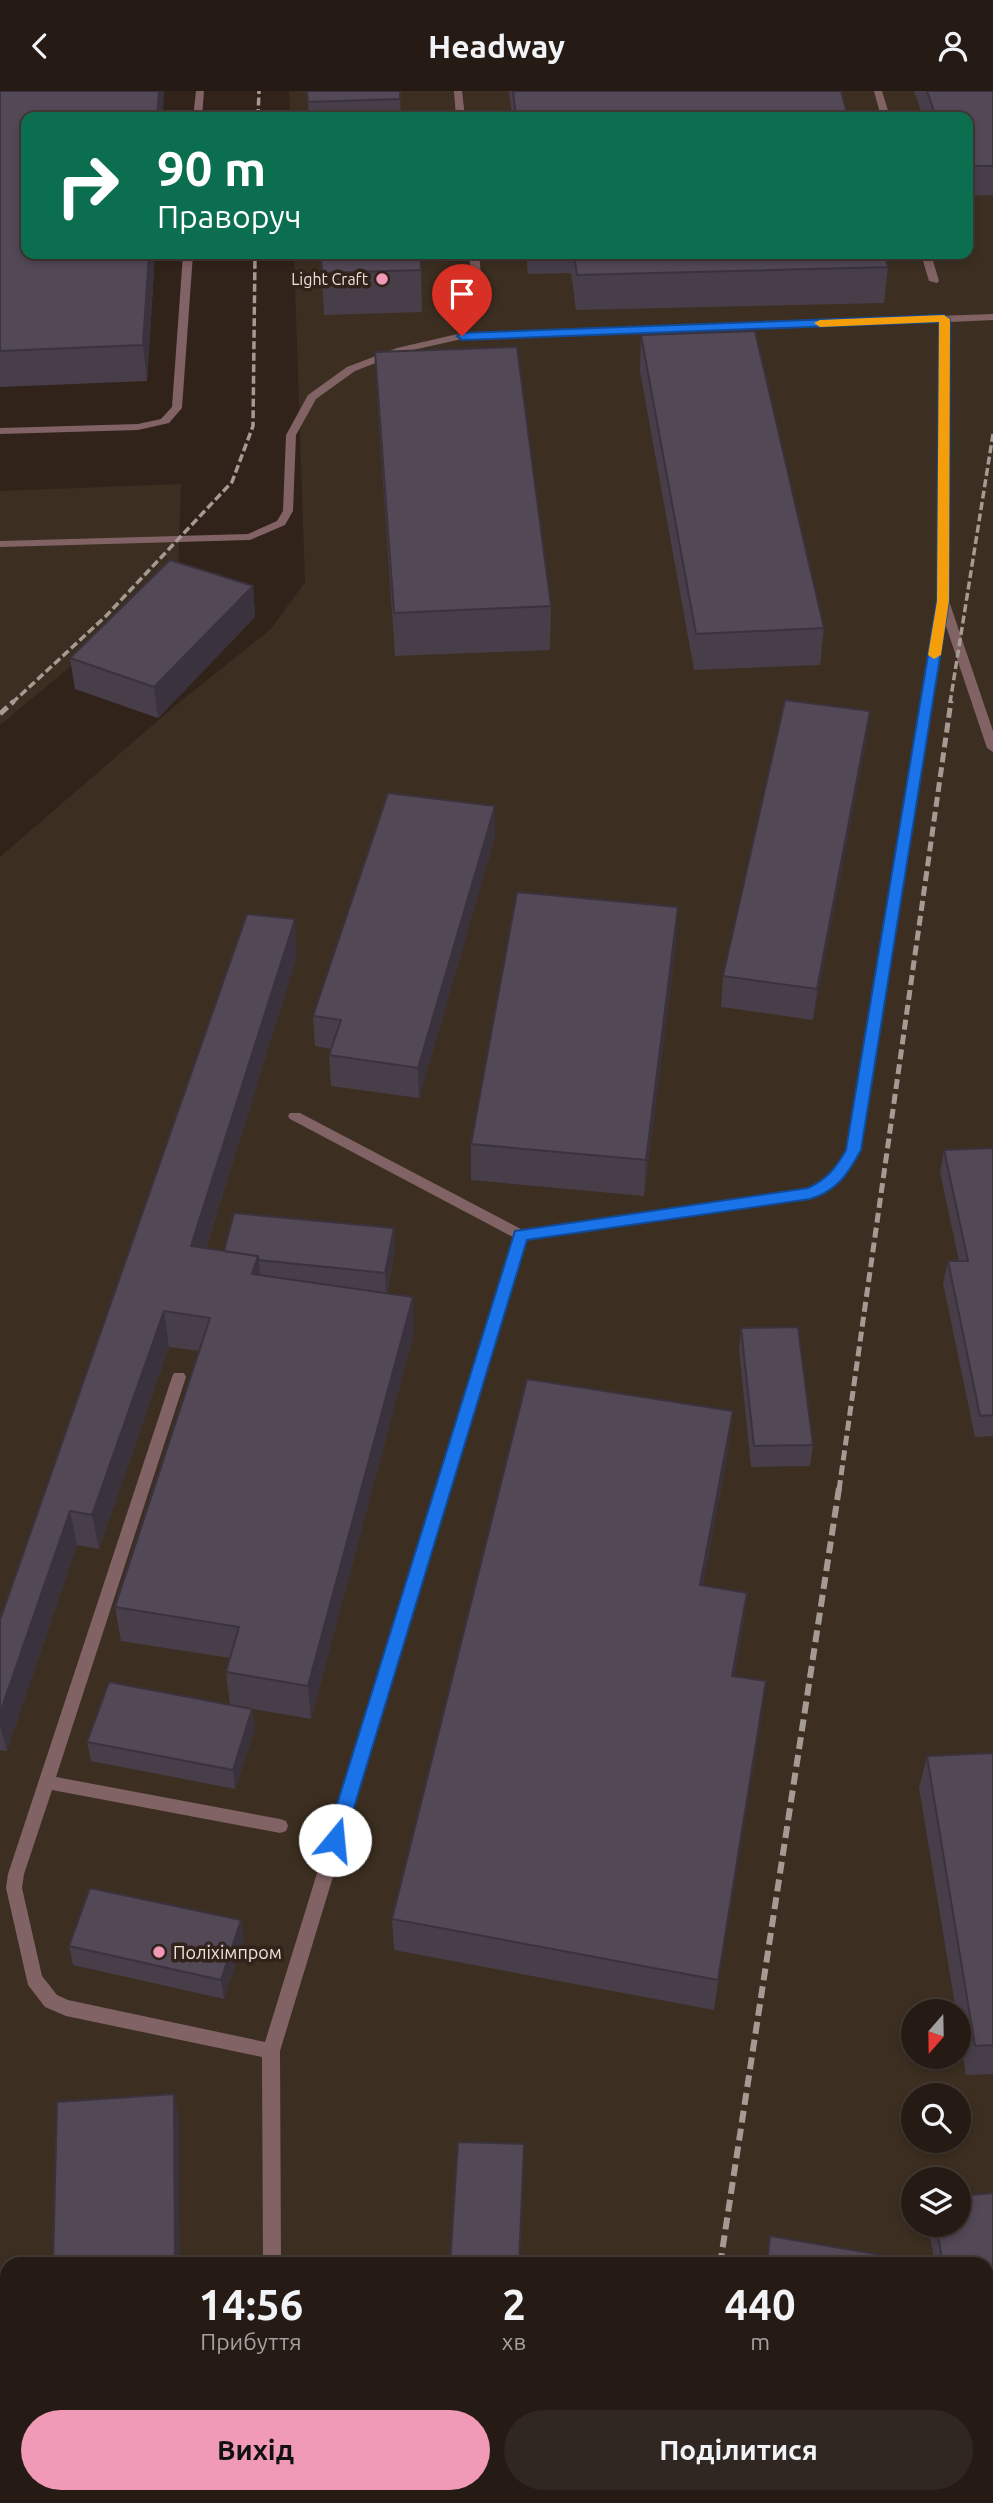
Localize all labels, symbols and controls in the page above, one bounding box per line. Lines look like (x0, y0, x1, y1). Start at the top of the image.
icon: back (21, 27, 59, 65)
icon: person (934, 27, 972, 65)
text: Headway (428, 28, 565, 64)
icon: right (42, 140, 133, 231)
text: 90 m (157, 140, 266, 195)
text: Праворуч (157, 198, 302, 234)
pin (432, 264, 492, 336)
place label: Light Craft (291, 270, 369, 288)
marker: Light Craft (374, 271, 390, 287)
icon: arrive (443, 275, 481, 313)
position arrow (298, 1803, 372, 1877)
place label: Поліхімпром (173, 1942, 282, 1962)
marker: Поліхімпром (151, 1944, 167, 1960)
north arrow (901, 1999, 971, 2069)
map controls (901, 1999, 971, 2237)
button: search (901, 2083, 971, 2153)
button: layers (901, 2167, 971, 2237)
text: 14:56 (198, 2281, 303, 2328)
text: 2 (502, 2281, 526, 2328)
text: 440 (725, 2281, 796, 2328)
text: Прибуття (200, 2329, 302, 2354)
text: хв (502, 2329, 526, 2354)
text: m (750, 2329, 770, 2354)
button: Вихід (21, 2410, 490, 2490)
button: Поділитися (504, 2410, 973, 2490)

